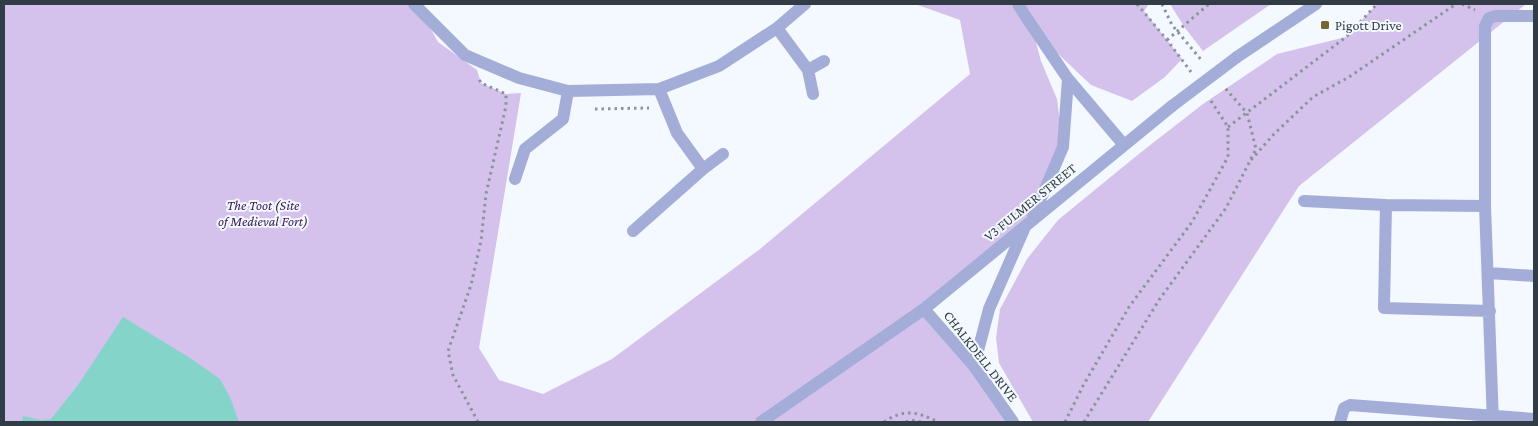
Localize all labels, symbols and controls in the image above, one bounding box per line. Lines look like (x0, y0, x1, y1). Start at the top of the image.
place label: Pigott Drive (1335, 17, 1402, 33)
marker: Pigott Drive (1319, 19, 1331, 31)
street label: V3 FULMER STREET (981, 160, 1080, 244)
park label: The Toot (Site of Medieval Fort) (218, 197, 308, 230)
street label: CHALKDELL DRIVE (941, 307, 1022, 405)

